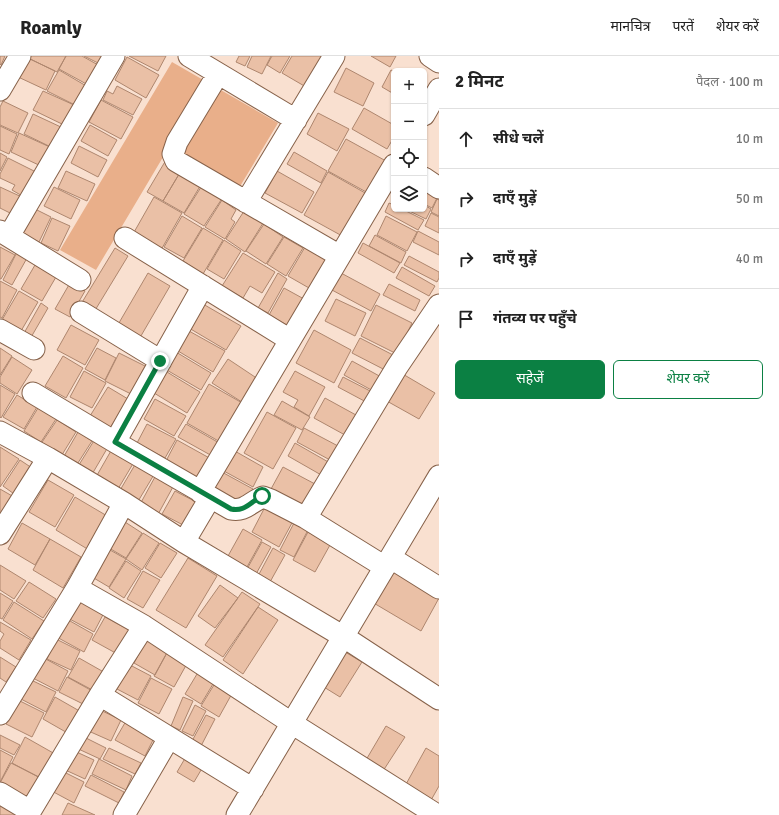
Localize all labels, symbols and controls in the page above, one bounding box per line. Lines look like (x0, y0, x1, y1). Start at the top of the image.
text: Roamly (20, 16, 82, 40)
text: मानचित्र (610, 18, 650, 35)
text: परतें (672, 18, 694, 35)
text: शेयर करें (716, 18, 759, 35)
map controls (391, 68, 427, 212)
button: + (391, 68, 427, 104)
text: 2 मिनट (455, 71, 504, 92)
text: पैदल · 100 m (696, 74, 763, 90)
button: − (391, 104, 427, 140)
icon: ahead (455, 128, 477, 150)
text: सीधे चलें (493, 129, 544, 147)
text: 10 m (736, 131, 763, 147)
button: locate (391, 140, 427, 176)
button: layers (391, 176, 427, 212)
icon: right (455, 188, 477, 210)
text: दाएँ मुड़ें (493, 189, 537, 207)
text: 50 m (736, 191, 763, 207)
icon: right (455, 248, 477, 270)
text: दाएँ मुड़ें (493, 249, 537, 267)
text: 40 m (736, 251, 763, 267)
icon: arrive (455, 308, 477, 330)
text: गंतव्य पर पहुँचे (493, 309, 577, 327)
route end (151, 352, 169, 370)
button: सहेजें (455, 360, 605, 399)
button: शेयर करें (613, 360, 763, 399)
route start (253, 487, 271, 505)

